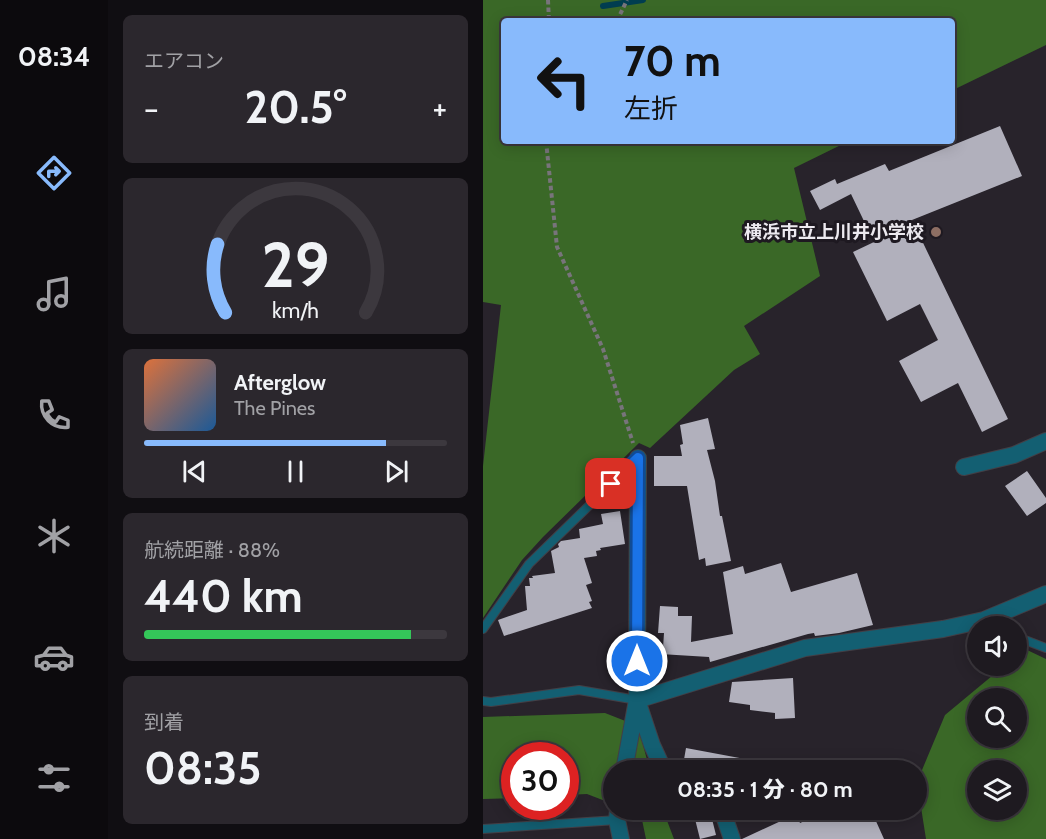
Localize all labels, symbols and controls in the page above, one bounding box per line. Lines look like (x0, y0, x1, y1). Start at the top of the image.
text: 70 m (624, 35, 721, 87)
text: 08:34 (18, 40, 90, 73)
icon: left (525, 42, 603, 120)
text: エアコン (144, 49, 224, 73)
text: 20.5° (244, 80, 347, 134)
text: − (144, 88, 159, 128)
text: + (432, 88, 447, 128)
text: 左折 (624, 92, 678, 125)
icon: directions (33, 152, 75, 194)
place label: 横浜市立上川井小学校 (744, 221, 924, 243)
marker: 横浜市立上川井小学校 (929, 225, 943, 239)
text: 29 (261, 227, 330, 303)
icon: music (33, 273, 75, 315)
text: km/h (272, 298, 319, 324)
text: Afterglow (234, 369, 326, 396)
icon: phone (33, 394, 75, 436)
text: The Pines (234, 396, 315, 420)
icon: previous (178, 455, 211, 488)
icon: pause (279, 455, 312, 488)
icon: next (380, 455, 413, 488)
pin (585, 458, 636, 509)
icon: arrive (594, 467, 627, 500)
icon: climate (33, 515, 75, 557)
text: 航続距離 · 88% (144, 538, 280, 562)
text: 440 km (144, 569, 303, 623)
map controls (967, 616, 1027, 820)
button: sound (967, 616, 1027, 676)
position arrow (605, 629, 669, 693)
icon: car (33, 636, 75, 678)
button: search (967, 688, 1027, 748)
text: 到着 (144, 710, 184, 734)
text: 08:35 (144, 741, 261, 795)
speed limit sign: 30 (501, 742, 579, 820)
icon: filters (33, 757, 75, 799)
button: layers (967, 760, 1027, 820)
text: 08:35 · 1 分 · 80 m (677, 776, 853, 803)

